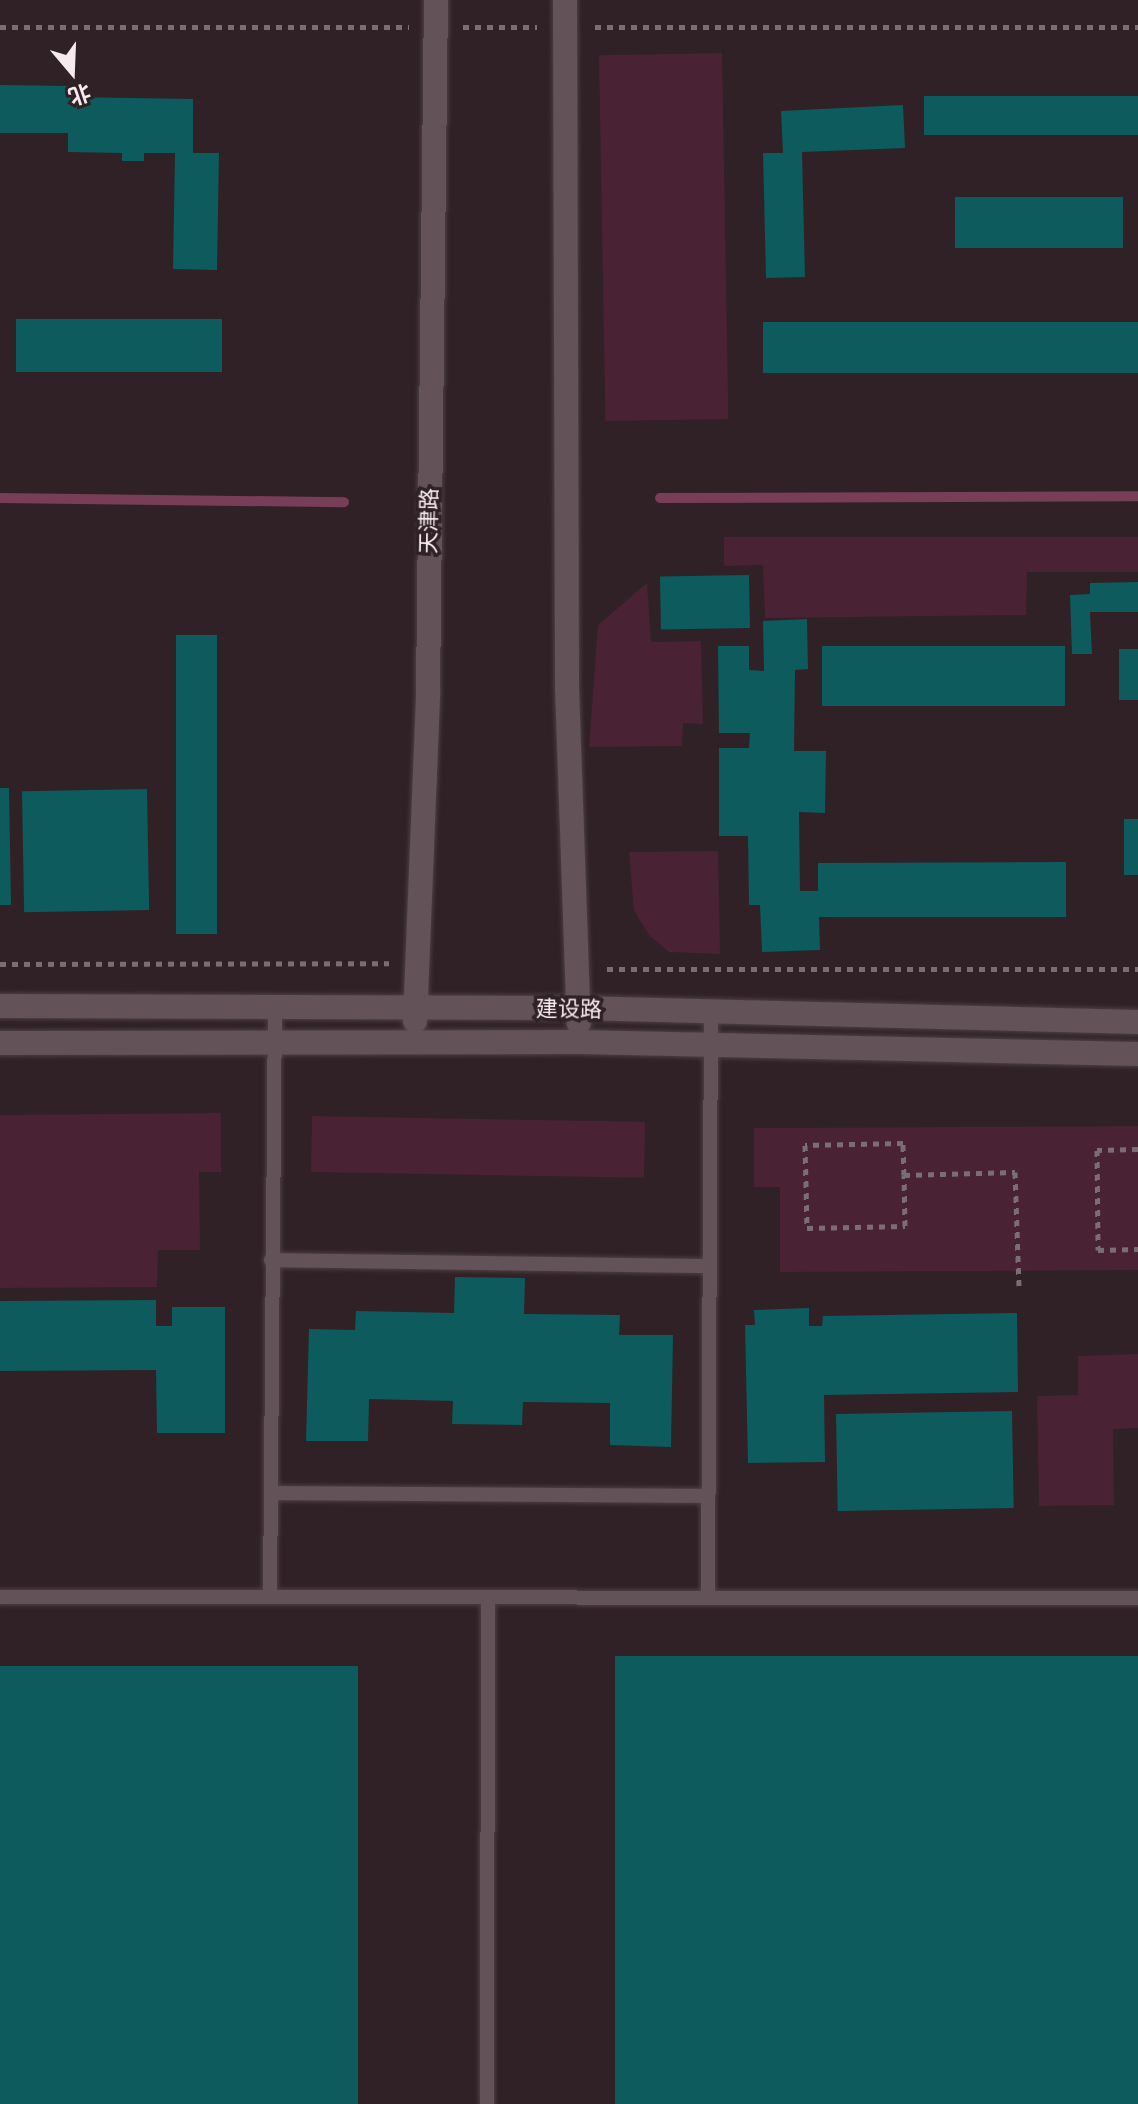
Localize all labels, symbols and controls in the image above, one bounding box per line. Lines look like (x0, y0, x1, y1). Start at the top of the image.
north arrow (32, 32, 112, 112)
text: 北 (65, 78, 95, 112)
street label: 天津路 (415, 488, 443, 554)
street label: 建设路 (536, 995, 602, 1023)

